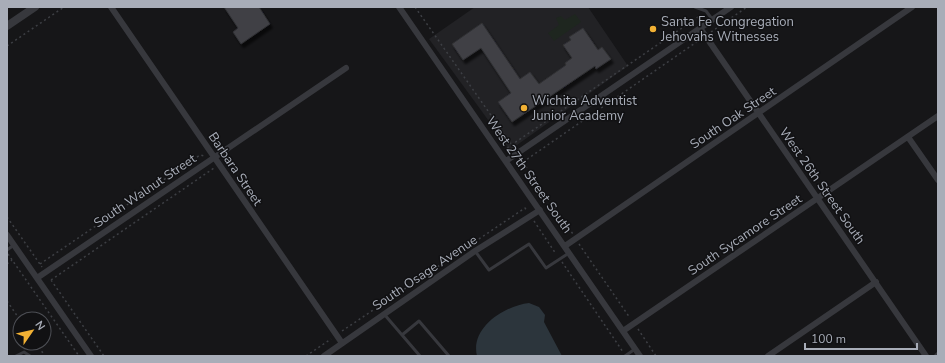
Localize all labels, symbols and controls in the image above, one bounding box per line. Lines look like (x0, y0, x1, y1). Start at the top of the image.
place label: Santa Fe Congregation Jehovahs Witnesses (660, 13, 794, 46)
marker: Santa Fe Congregation Jehovahs Witnesses (648, 24, 658, 34)
street label: South Oak Street (687, 82, 780, 153)
place label: Wichita Adventist Junior Academy (531, 92, 637, 125)
marker: Wichita Adventist Junior Academy (519, 103, 529, 113)
street label: West 27th Street South (482, 113, 576, 237)
street label: West 26th Street South (775, 124, 869, 248)
street label: Barbara Street (204, 129, 267, 210)
street label: South Walnut Street (90, 150, 200, 232)
street label: South Sycamore Street (684, 190, 806, 280)
street label: South Osage Avenue (369, 231, 481, 315)
north arrow (12, 311, 52, 351)
text: N (31, 318, 48, 333)
scale bar (805, 325, 917, 351)
text: 100 m (811, 331, 846, 347)

